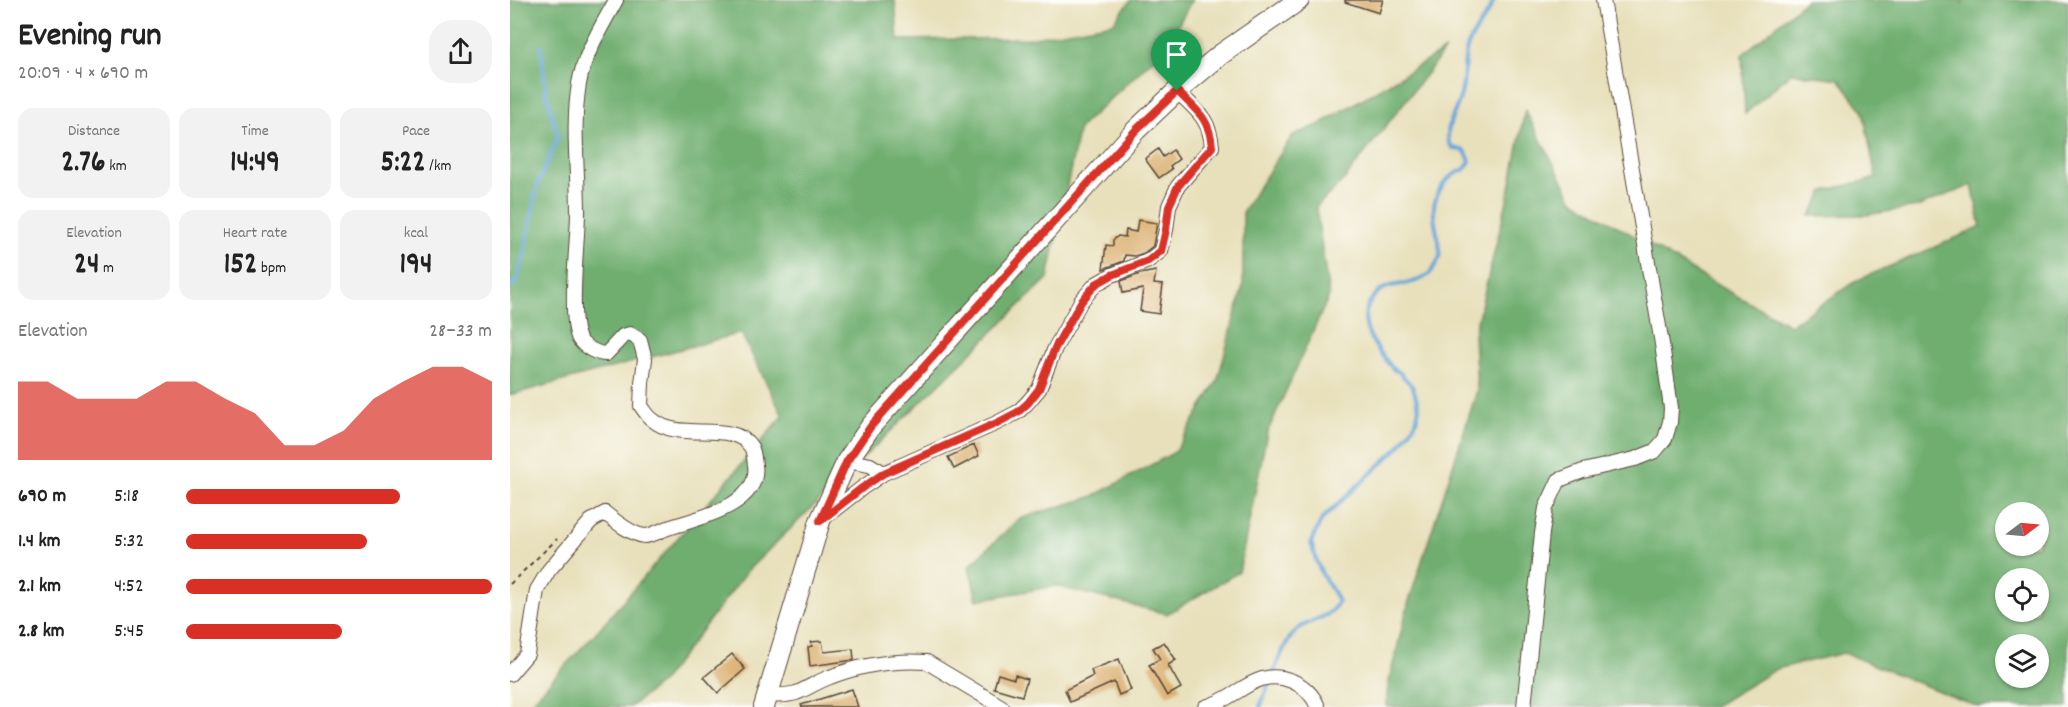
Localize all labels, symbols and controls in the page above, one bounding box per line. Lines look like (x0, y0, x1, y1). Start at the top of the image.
text: Evening run (18, 14, 162, 61)
button: share (429, 20, 492, 83)
pin (1151, 29, 1202, 91)
icon: arrive (1160, 38, 1193, 71)
text: 20:09 · 4 × 690 m (18, 60, 148, 88)
text: Distance (68, 120, 120, 143)
text: Time (241, 120, 269, 143)
text: Pace (402, 120, 430, 143)
text: 2.76 (61, 143, 106, 186)
text: 14:49 (230, 143, 280, 186)
text: 5:22 (381, 143, 426, 186)
text: km (106, 155, 127, 178)
text: /km (426, 155, 451, 178)
text: Elevation (66, 222, 122, 245)
text: Heart rate (223, 222, 287, 245)
text: kcal (404, 222, 428, 245)
text: 24 (74, 245, 99, 288)
text: 152 (224, 245, 257, 288)
text: 194 (400, 245, 432, 288)
text: m (99, 257, 114, 280)
text: bpm (257, 257, 286, 280)
text: Elevation (18, 318, 88, 346)
text: 28–33 m (429, 318, 492, 346)
text: 690 m (18, 483, 66, 511)
text: 5:18 (114, 483, 139, 511)
north arrow (1995, 502, 2049, 556)
map controls (1995, 502, 2049, 688)
text: 1.4 km (18, 528, 61, 556)
text: 5:32 (114, 528, 144, 556)
button: locate (1995, 568, 2049, 622)
text: 2.1 km (18, 573, 61, 601)
text: 4:52 (114, 573, 144, 601)
text: 2.8 km (18, 618, 65, 646)
text: 5:45 (114, 618, 144, 646)
button: layers (1995, 634, 2049, 688)

